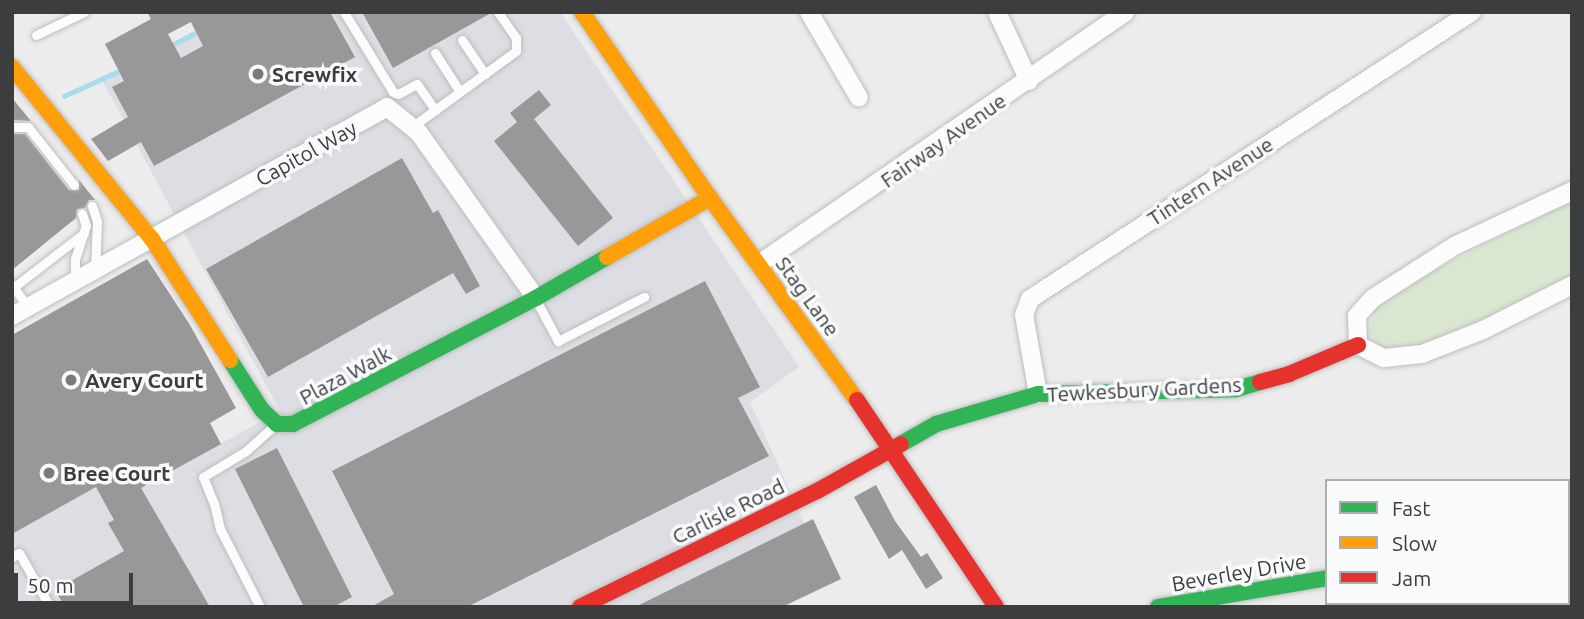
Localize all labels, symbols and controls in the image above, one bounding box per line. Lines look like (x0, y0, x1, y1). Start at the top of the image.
place label: Screwfix (272, 61, 357, 87)
marker: Screwfix (250, 66, 266, 82)
street label: Fairway Avenue (875, 87, 1011, 193)
street label: Capitol Way (251, 115, 361, 191)
street label: Tintern Avenue (1143, 131, 1277, 231)
street label: Stag Lane (771, 251, 845, 341)
street label: Plaza Walk (295, 340, 395, 410)
place label: Avery Court (85, 367, 203, 393)
street label: Tewkesbury Gardens (1046, 371, 1242, 407)
marker: Avery Court (63, 372, 79, 388)
place label: Bree Court (63, 460, 170, 486)
marker: Bree Court (41, 465, 57, 481)
street label: Carlisle Road (668, 473, 788, 549)
legend (1325, 479, 1570, 605)
text: Fast (1392, 496, 1430, 520)
text: Slow (1392, 531, 1437, 555)
street label: Beverley Drive (1170, 548, 1308, 596)
scale bar (18, 560, 136, 604)
text: Jam (1392, 566, 1431, 590)
text: 50 m (27, 573, 74, 597)

